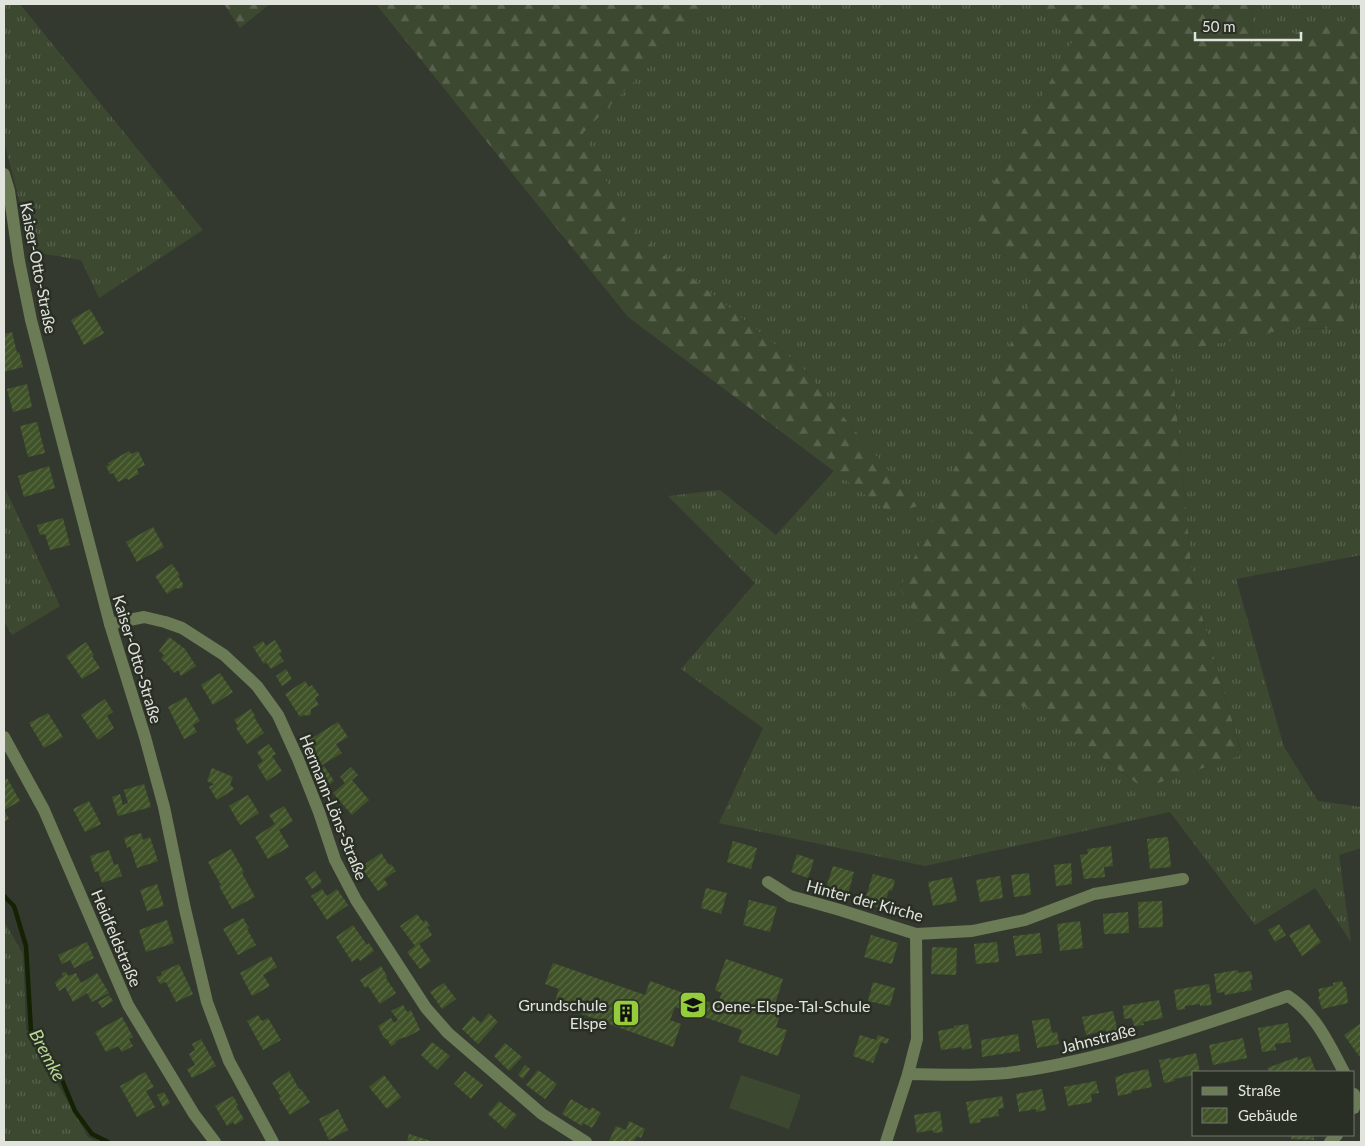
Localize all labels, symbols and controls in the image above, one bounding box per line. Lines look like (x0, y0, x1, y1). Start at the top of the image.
scale bar (1195, 10, 1301, 42)
text: 50 m (1202, 17, 1236, 35)
street label: Kaiser-Otto-Straße (17, 201, 61, 335)
street label: Kaiser-Otto-Straße (109, 592, 167, 726)
street label: Hermann-Löns-Straße (296, 732, 372, 882)
street label: Hinter der Kirche (804, 875, 926, 925)
street label: Heidfeldstraße (88, 887, 146, 989)
school or university icon: Oene-Elspe-Tal-Schule (678, 990, 708, 1020)
place label: Grundschule Elspe (518, 995, 607, 1032)
place label: Oene-Elspe-Tal-Schule (712, 996, 870, 1015)
building icon: Grundschule Elspe (611, 998, 641, 1028)
street label: Jahnstraße (1059, 1020, 1137, 1056)
water label: Bremke (25, 1025, 71, 1085)
legend (1192, 1071, 1355, 1136)
text: Straße (1238, 1081, 1281, 1099)
text: Gebäude (1238, 1106, 1297, 1124)

